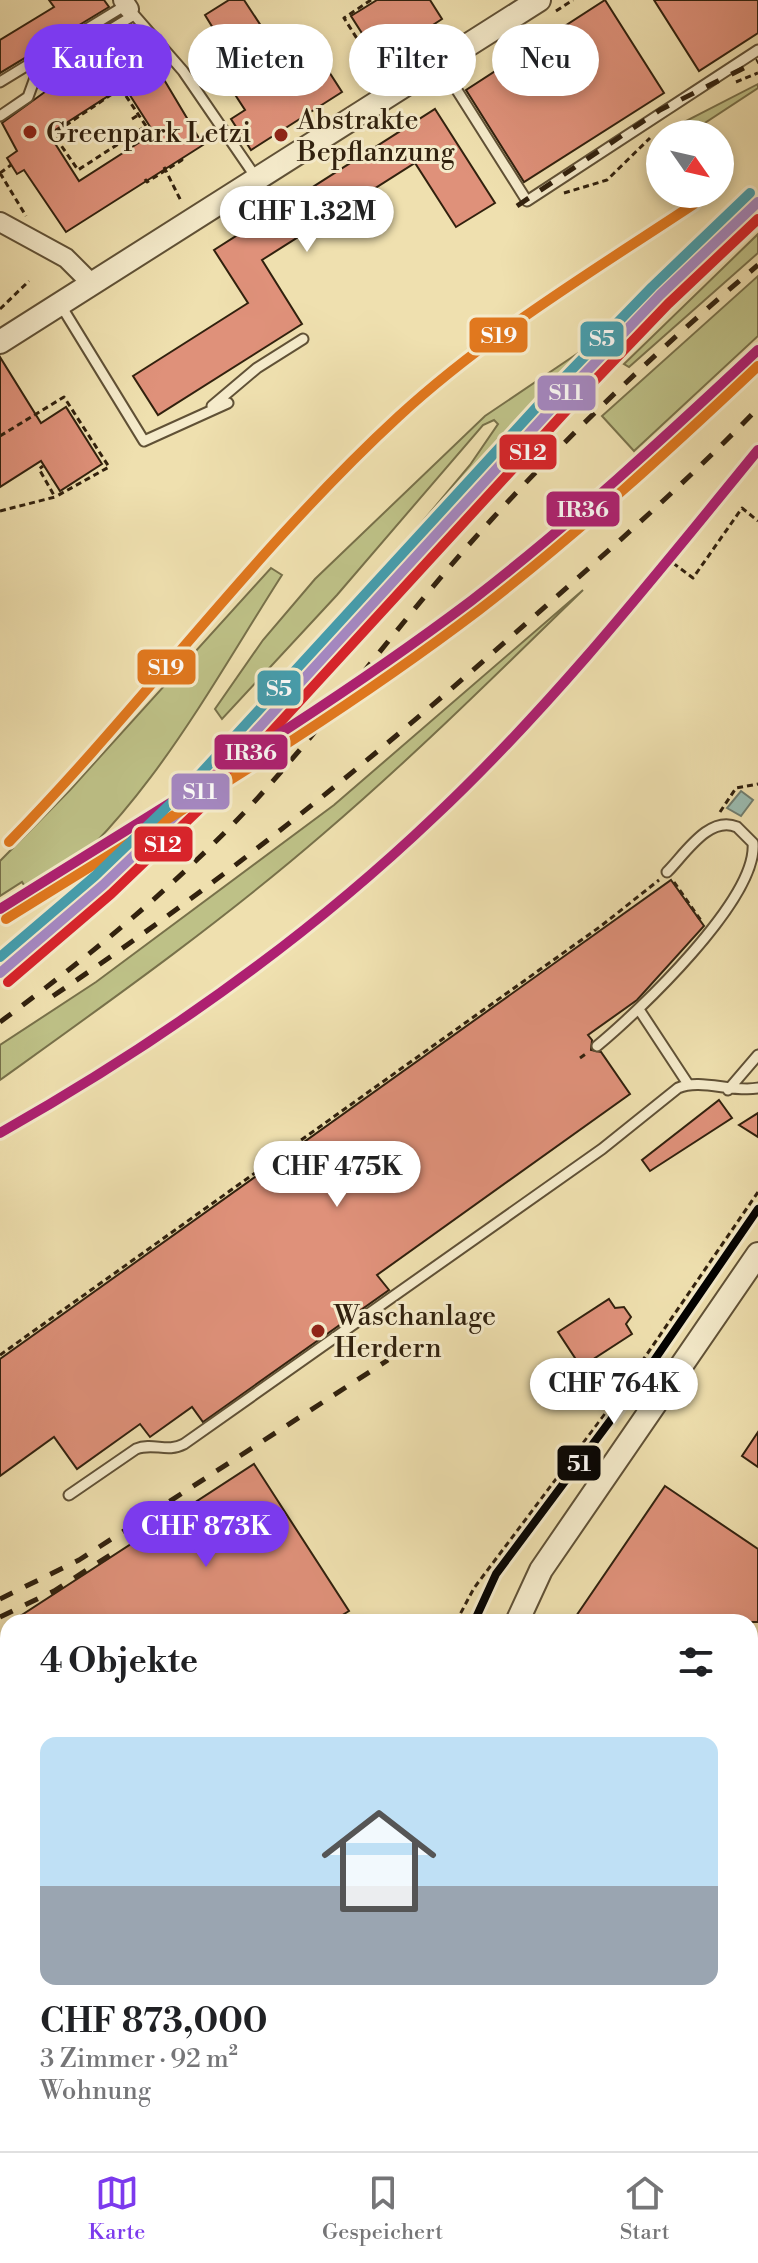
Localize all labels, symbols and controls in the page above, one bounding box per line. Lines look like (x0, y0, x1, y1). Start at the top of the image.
chip: Kaufen (24, 24, 172, 96)
chip: Mieten (188, 24, 333, 96)
chip: Filter (349, 24, 476, 96)
chip: Neu (492, 24, 599, 96)
place label: Abstrakte Bepflanzung (296, 103, 455, 170)
place label: Greenpark Letzi (46, 116, 251, 151)
north arrow (646, 120, 734, 208)
map controls (646, 120, 734, 208)
marker: Greenpark Letzi (21, 123, 39, 141)
marker: Abstrakte Bepflanzung (272, 126, 290, 144)
pin: CHF 1.32M (215, 186, 399, 254)
text: CHF 1.32M (238, 196, 376, 228)
line badge: S19 (468, 316, 529, 354)
line badge: S5 (579, 320, 625, 358)
text: S19 (481, 323, 517, 350)
text: S5 (589, 326, 615, 353)
line badge: S11 (536, 374, 597, 412)
text: S11 (549, 380, 584, 407)
line badge: S12 (498, 433, 558, 471)
text: S12 (509, 440, 547, 467)
line badge: IR36 (545, 490, 621, 528)
text: IR36 (557, 497, 609, 524)
line badge: S19 (136, 648, 197, 686)
text: S19 (148, 655, 184, 682)
line badge: S5 (256, 669, 302, 707)
text: S5 (266, 676, 292, 703)
line badge: IR36 (213, 733, 289, 771)
text: IR36 (225, 740, 277, 767)
line badge: S11 (170, 772, 231, 811)
text: S11 (183, 779, 218, 806)
line badge: S12 (133, 825, 194, 863)
text: S12 (144, 832, 182, 859)
pin: CHF 475K (254, 1141, 420, 1209)
text: CHF 475K (272, 1151, 402, 1183)
place label: Waschanlage Herdern (333, 1299, 496, 1366)
marker: Waschanlage Herdern (309, 1322, 327, 1340)
pin: CHF 764K (531, 1358, 697, 1426)
text: CHF 764K (548, 1368, 680, 1400)
line badge: 51 (556, 1444, 602, 1482)
text: 51 (567, 1451, 592, 1478)
pin: CHF 873K (123, 1501, 289, 1569)
text: CHF 873K (141, 1511, 271, 1543)
icon: filters (674, 1640, 718, 1684)
text: 4 Objekte (40, 1641, 198, 1683)
icon: home (307, 1789, 451, 1933)
text: CHF 873,000 (40, 2001, 268, 2043)
text: 3 Zimmer · 92 m² (40, 2043, 238, 2075)
text: Wohnung (40, 2075, 151, 2107)
tab: Karte (88, 2171, 145, 2246)
tab: Gespeichert (322, 2171, 443, 2246)
tab: Start (620, 2171, 670, 2246)

